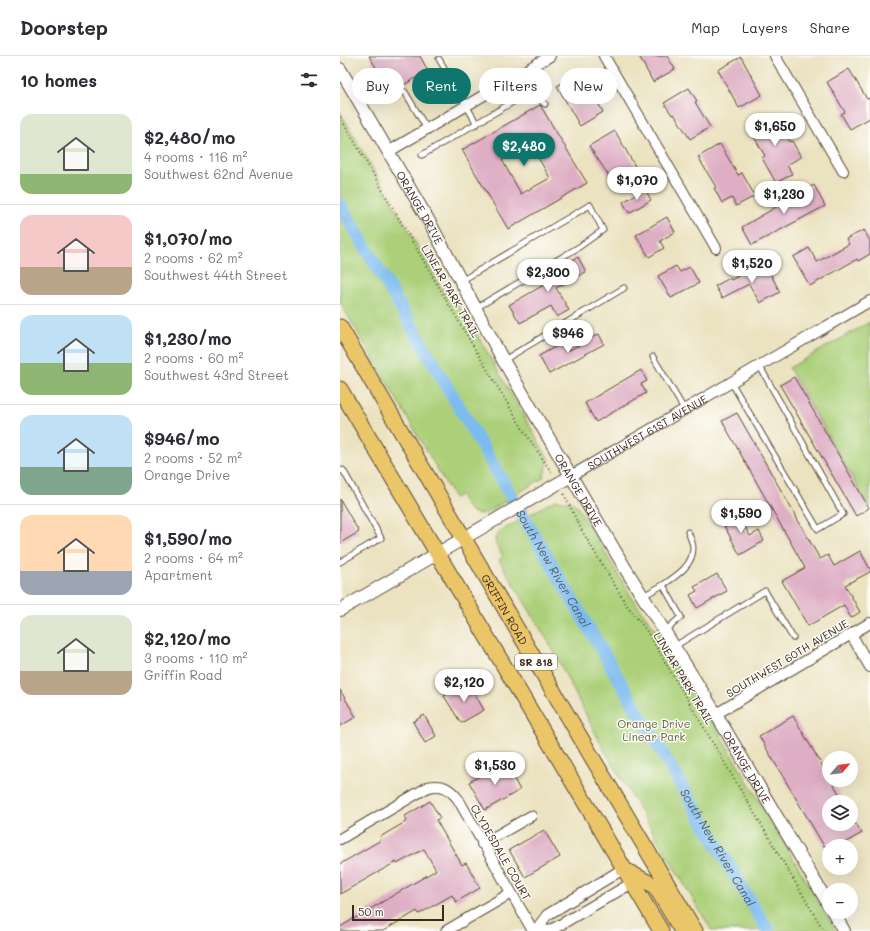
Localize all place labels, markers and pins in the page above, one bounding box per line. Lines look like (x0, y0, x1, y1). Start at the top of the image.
pin: $1,650 (742, 113, 808, 147)
pin: $2,480 (491, 133, 557, 167)
pin: $1,070 (604, 167, 670, 201)
pin: $1,230 (751, 181, 817, 215)
pin: $1,520 (719, 250, 785, 284)
pin: $2,300 (515, 259, 581, 293)
pin: $946 (544, 320, 592, 354)
pin: $1,590 (708, 500, 774, 534)
pin: $2,120 (431, 669, 497, 703)
pin: $1,530 (462, 752, 528, 786)

